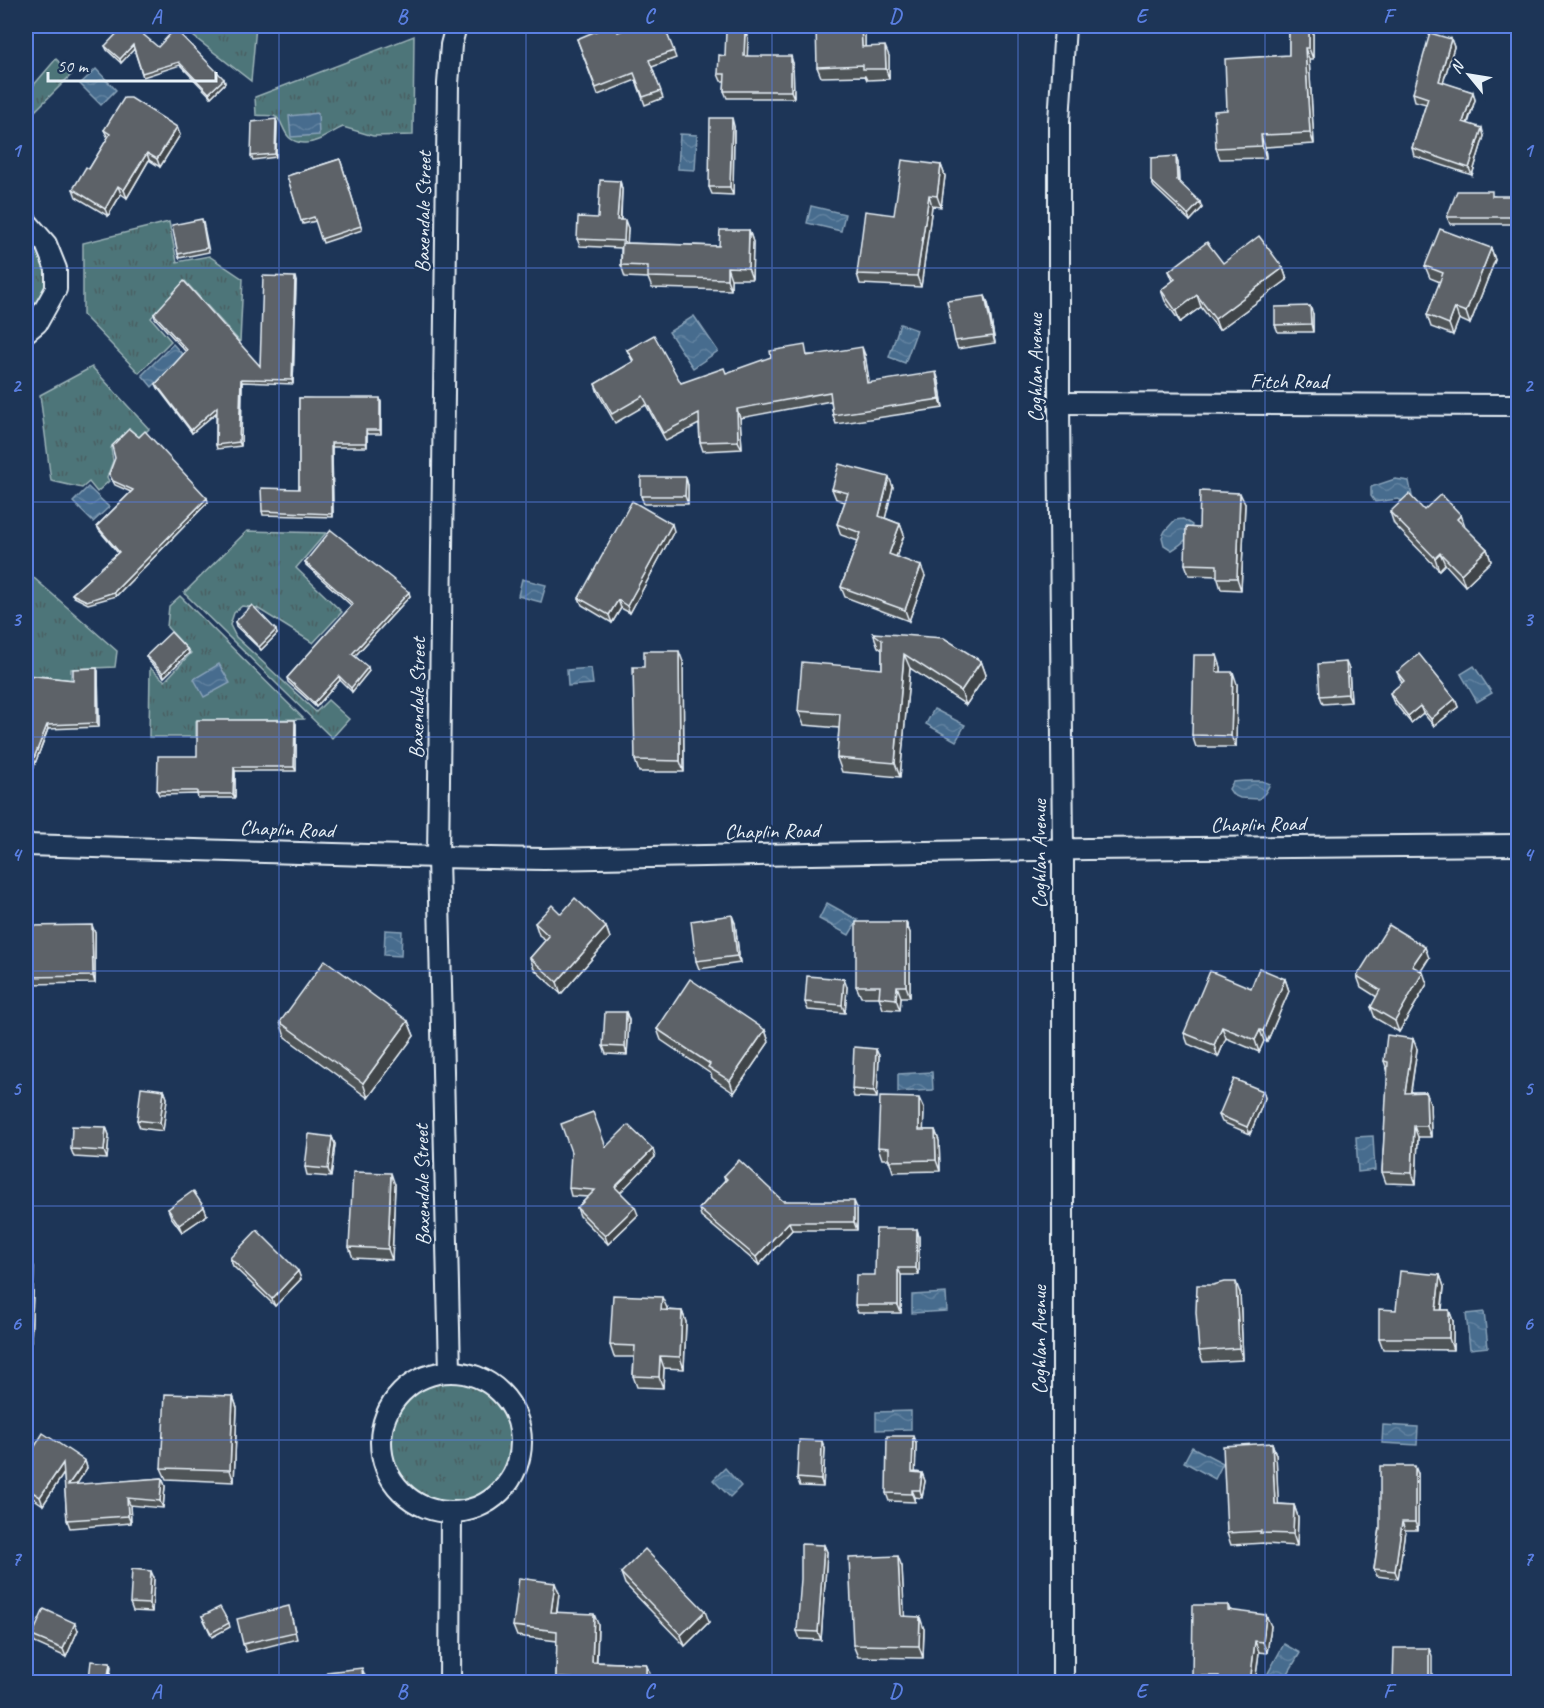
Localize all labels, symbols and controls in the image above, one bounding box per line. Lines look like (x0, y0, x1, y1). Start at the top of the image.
text: A (151, 4, 163, 29)
text: B (397, 4, 409, 29)
text: C (644, 4, 656, 29)
text: D (889, 4, 903, 29)
text: E (1136, 4, 1150, 29)
text: F (1383, 4, 1397, 29)
scale bar (48, 45, 216, 83)
north arrow (1439, 45, 1499, 105)
text: 50 m (57, 55, 90, 77)
text: N (1446, 56, 1470, 77)
text: 1 (12, 138, 23, 163)
text: 1 (1524, 138, 1535, 163)
street label: Baxendale Street (409, 149, 437, 273)
street label: Coghlan Avenue (1022, 312, 1048, 423)
street label: Fitch Road (1250, 368, 1331, 394)
text: 2 (12, 373, 23, 398)
text: 2 (1524, 373, 1535, 398)
text: 3 (12, 607, 23, 632)
text: 3 (1524, 607, 1535, 632)
street label: Baxendale Street (403, 635, 431, 759)
street label: Coghlan Avenue (1026, 798, 1052, 909)
street label: Chaplin Road (1210, 810, 1309, 838)
street label: Chaplin Road (239, 814, 339, 844)
street label: Chaplin Road (724, 817, 823, 845)
text: 4 (12, 842, 24, 867)
text: 4 (1524, 842, 1536, 867)
text: 5 (12, 1076, 23, 1101)
text: 5 (1524, 1076, 1535, 1101)
street label: Baxendale Street (408, 1122, 436, 1246)
street label: Coghlan Avenue (1026, 1284, 1052, 1395)
text: 6 (11, 1311, 22, 1336)
text: 6 (1523, 1311, 1534, 1336)
text: 7 (12, 1546, 23, 1571)
text: 7 (1524, 1546, 1535, 1571)
text: A (151, 1679, 163, 1704)
text: B (397, 1679, 409, 1704)
text: C (644, 1679, 656, 1704)
text: D (889, 1679, 903, 1704)
text: E (1136, 1679, 1150, 1704)
text: F (1383, 1679, 1397, 1704)

